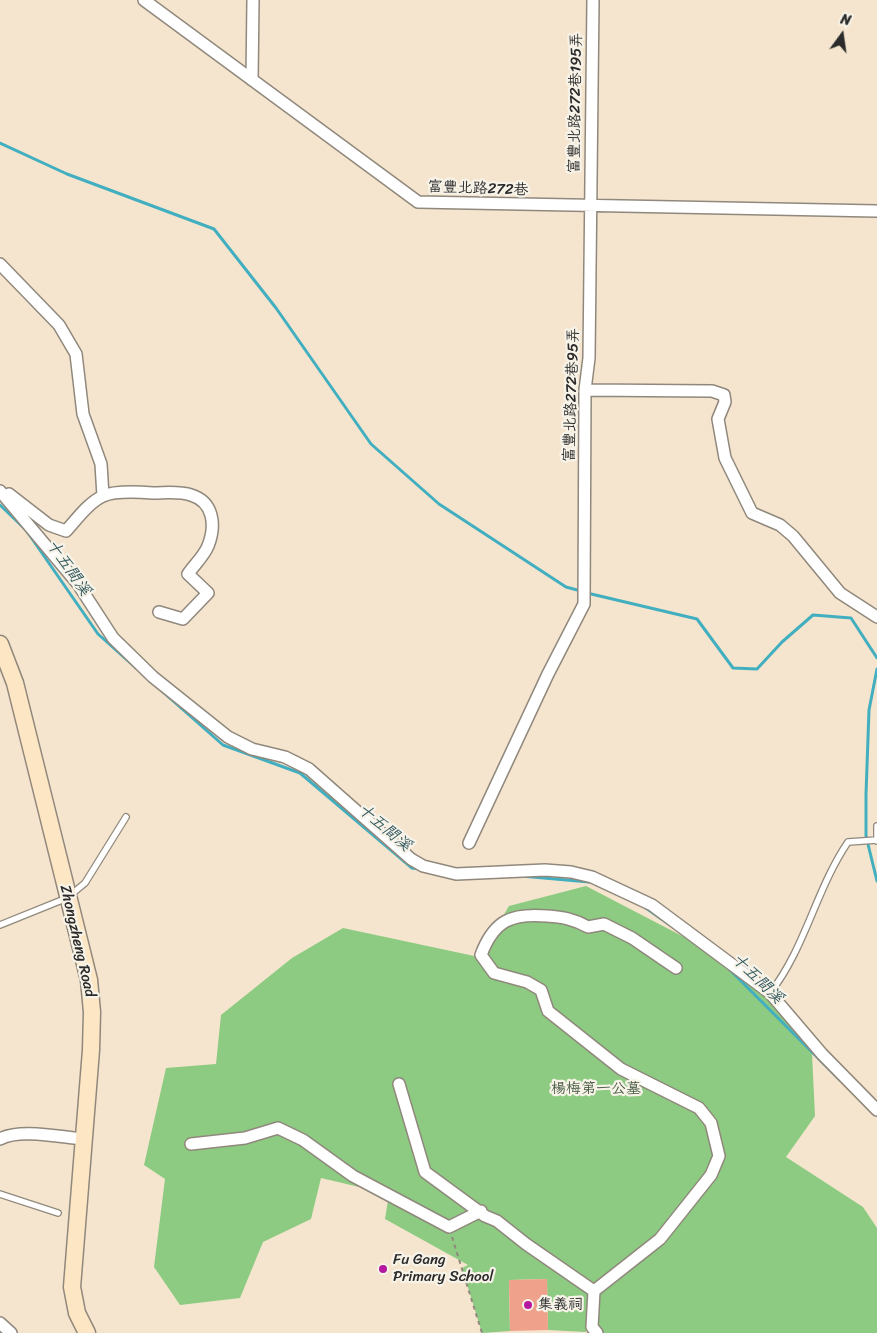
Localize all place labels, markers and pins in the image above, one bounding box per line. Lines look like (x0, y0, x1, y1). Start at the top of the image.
place label: Fu Gang Primary School (393, 1251, 494, 1286)
marker: Fu Gang Primary School (377, 1263, 389, 1275)
place label: 集義祠 (538, 1296, 583, 1314)
marker: 集義祠 (522, 1299, 534, 1311)

